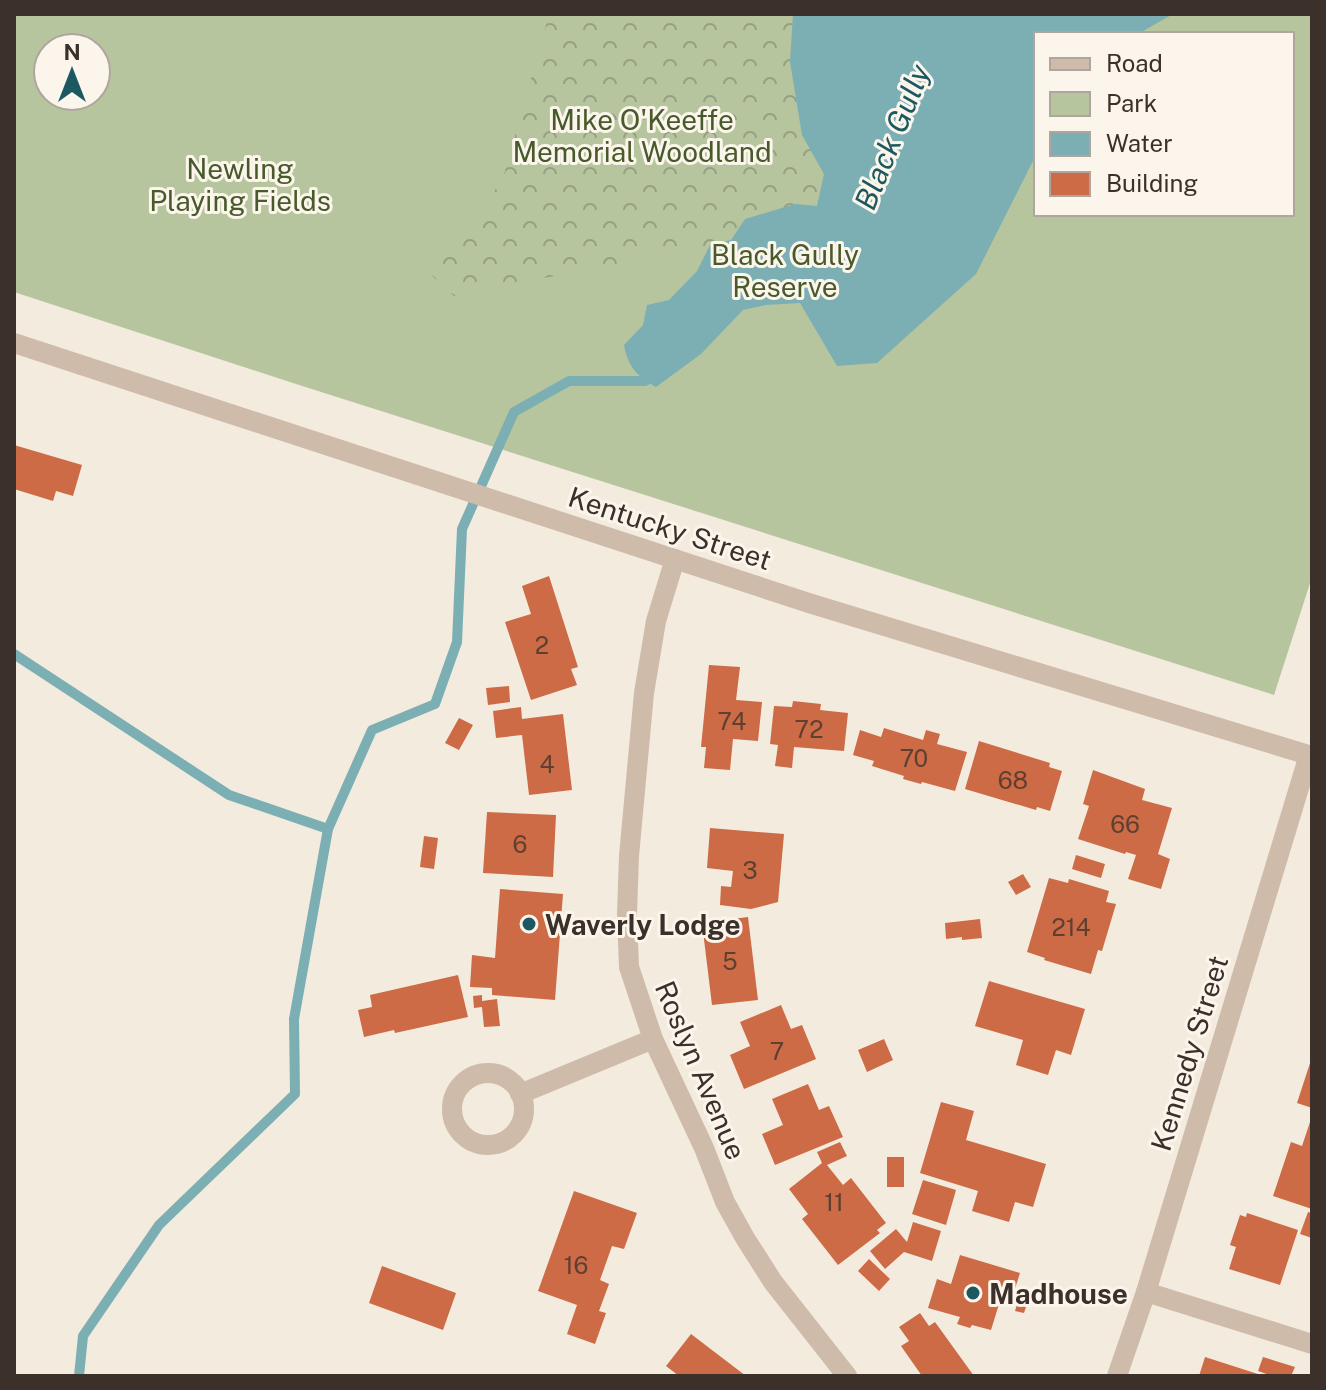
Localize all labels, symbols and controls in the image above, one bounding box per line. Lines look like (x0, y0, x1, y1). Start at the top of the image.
north arrow (32, 32, 112, 112)
legend (1034, 32, 1294, 216)
text: N (63, 39, 81, 65)
text: Road (1106, 49, 1163, 77)
water label: Black Gully (847, 58, 938, 215)
text: Park (1106, 89, 1157, 117)
park label: Mike O'Keeffe Memorial Woodland (512, 103, 772, 168)
text: Water (1106, 129, 1173, 157)
park label: Newling Playing Fields (149, 152, 331, 217)
text: Building (1106, 169, 1198, 197)
park label: Black Gully Reserve (711, 238, 859, 303)
street label: Kentucky Street (564, 480, 776, 576)
house number: 2 (535, 631, 549, 659)
house number: 74 (718, 707, 746, 735)
house number: 72 (795, 715, 823, 743)
house number: 70 (900, 744, 928, 772)
house number: 4 (539, 750, 555, 778)
house number: 68 (998, 766, 1028, 794)
house number: 66 (1110, 810, 1140, 838)
house number: 6 (513, 830, 527, 858)
house number: 3 (742, 856, 758, 884)
place label: Waverly Lodge (545, 908, 741, 941)
house number: 214 (1051, 913, 1091, 941)
marker: Waverly Lodge (520, 915, 538, 933)
house number: 5 (722, 947, 738, 975)
street label: Kennedy Street (1144, 951, 1234, 1155)
street label: Roslyn Avenue (649, 976, 753, 1164)
house number: 7 (770, 1037, 784, 1065)
house number: 11 (824, 1188, 844, 1216)
house number: 16 (564, 1251, 588, 1279)
place label: Madhouse (989, 1277, 1128, 1310)
marker: Madhouse (964, 1284, 982, 1302)

